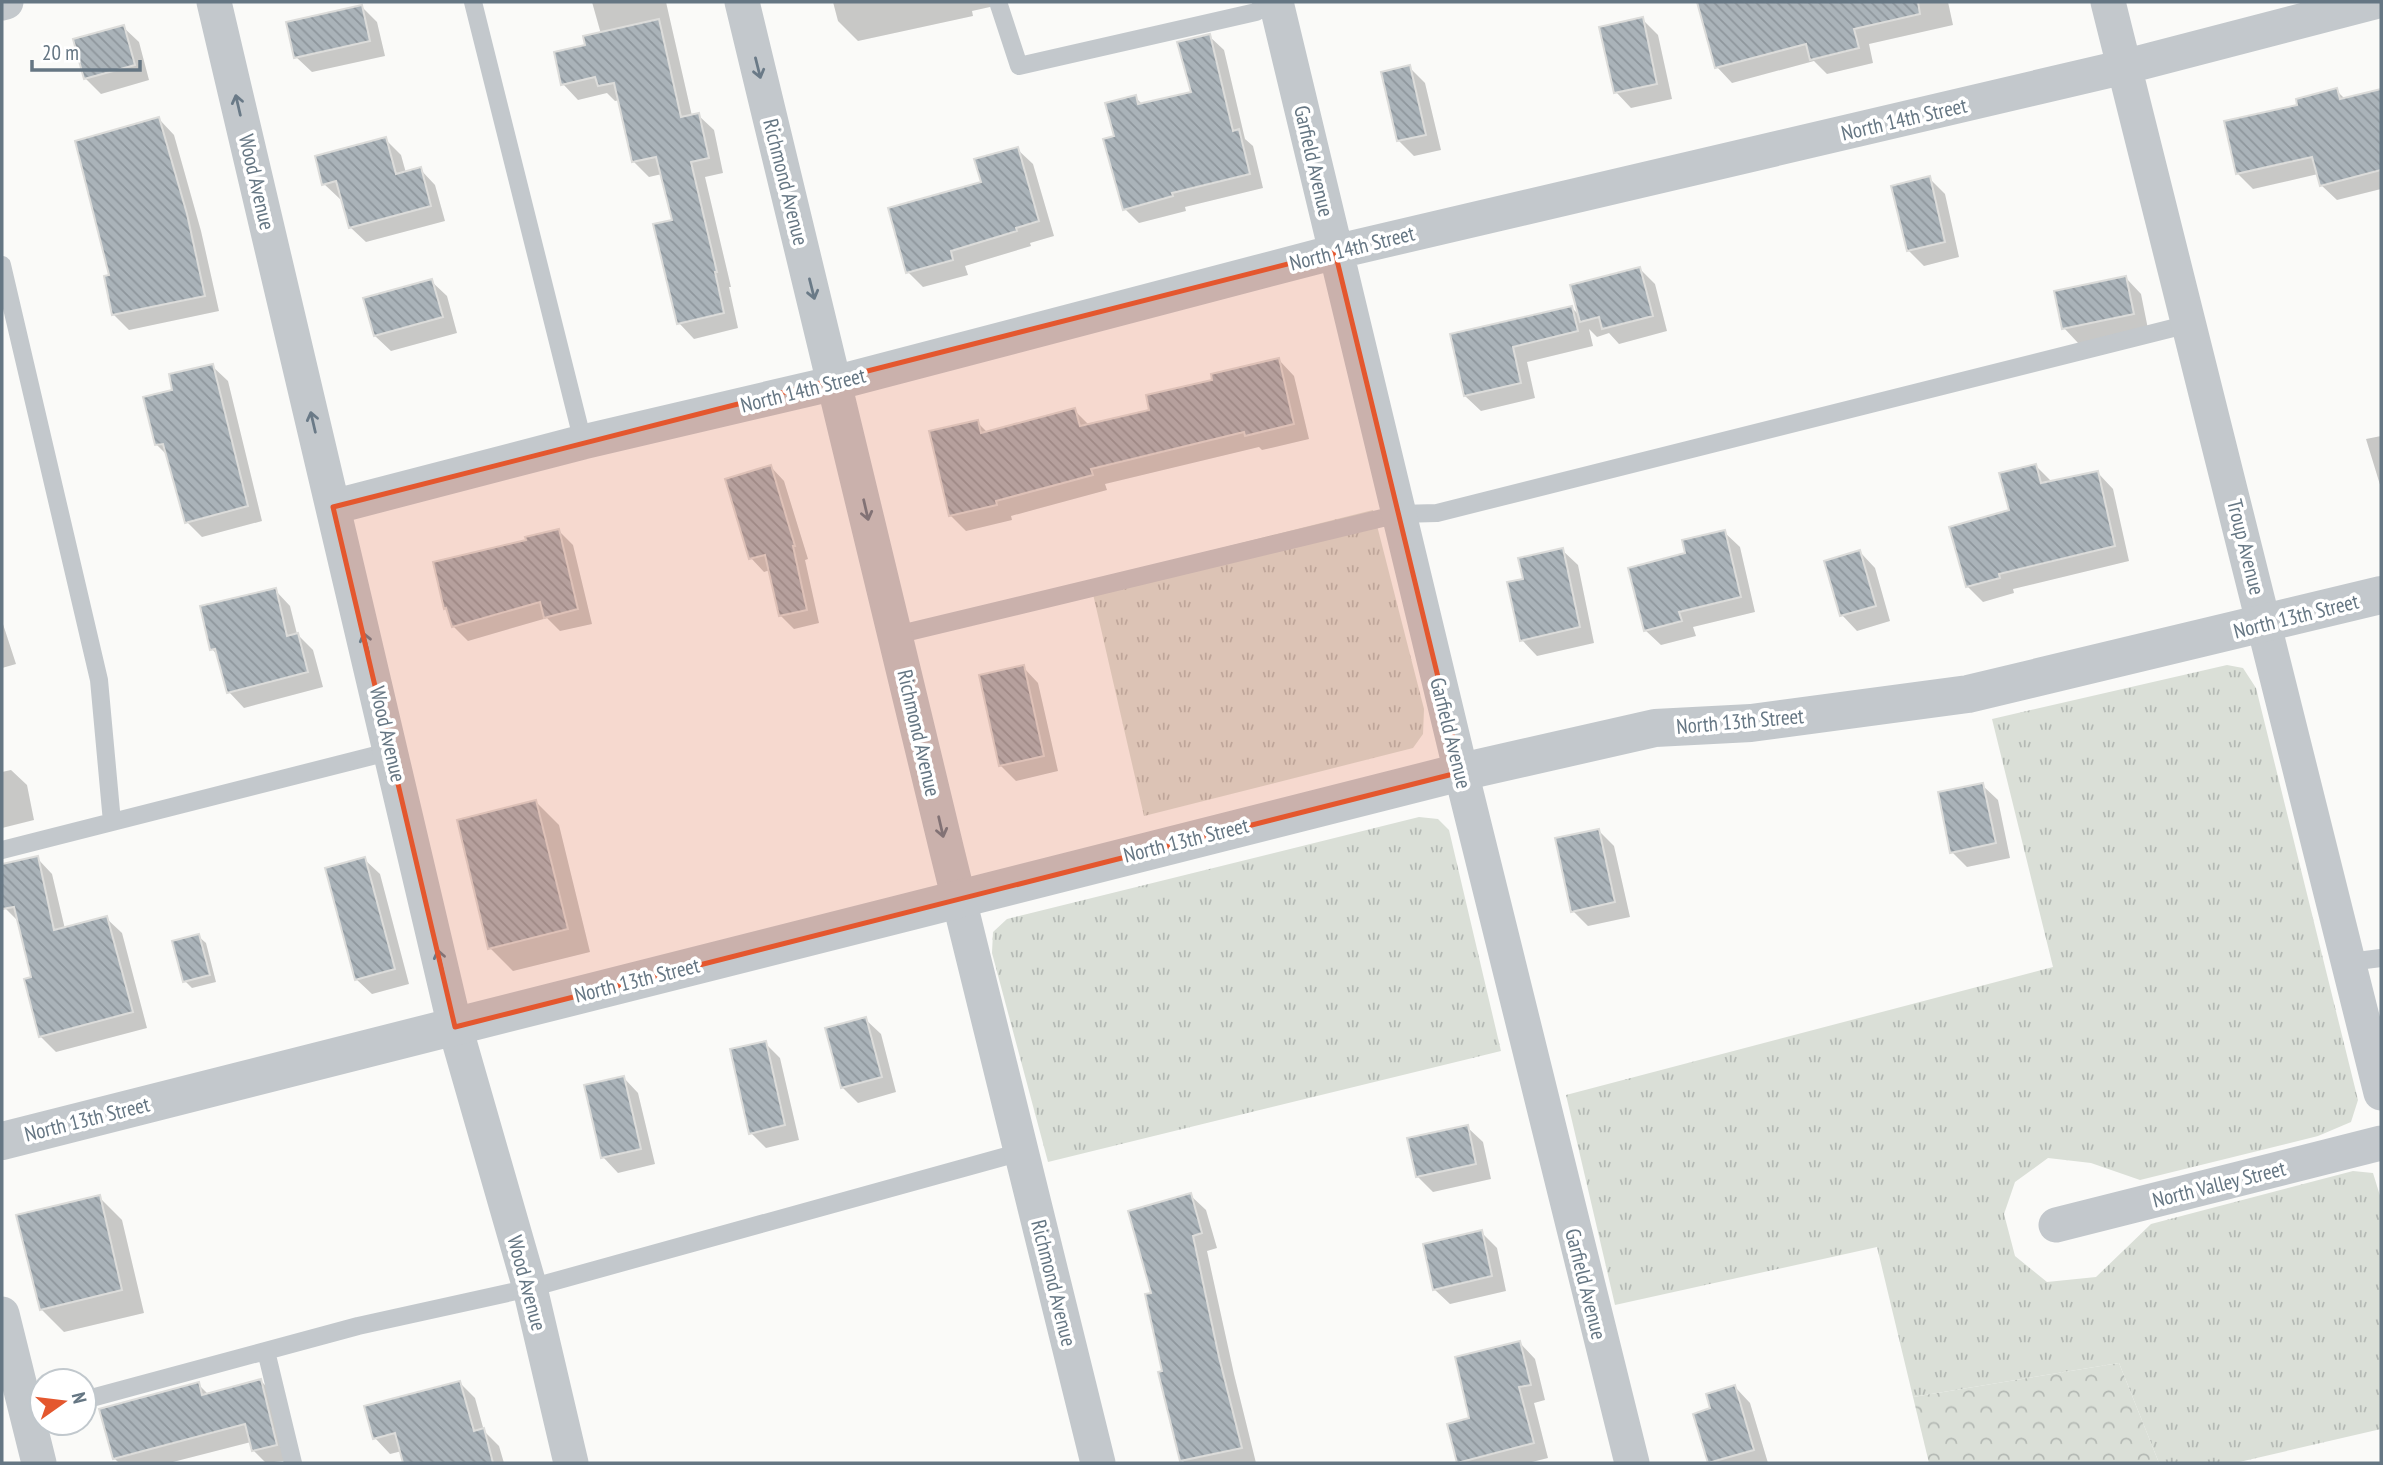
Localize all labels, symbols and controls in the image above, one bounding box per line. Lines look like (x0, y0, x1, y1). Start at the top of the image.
scale bar (32, 28, 140, 72)
text: 20 m (42, 39, 79, 66)
one-way arrow (752, 56, 765, 79)
street label: North 14th Street (1839, 91, 1970, 147)
one-way arrow (231, 94, 245, 117)
street label: Garfield Avenue (1288, 103, 1340, 219)
street label: Richmond Avenue (757, 116, 815, 248)
street label: Wood Avenue (233, 131, 281, 233)
street label: North 14th Street (1287, 219, 1418, 277)
one-way arrow (806, 277, 819, 300)
street label: North 14th Street (738, 361, 869, 419)
one-way arrow (306, 411, 319, 434)
street label: Troup Avenue (2221, 496, 2271, 598)
one-way arrow (860, 498, 873, 521)
street label: North 13th Street (2231, 587, 2362, 645)
one-way arrow (359, 632, 372, 655)
street label: Richmond Avenue (891, 667, 947, 799)
street label: Garfield Avenue (1424, 675, 1478, 791)
street label: Wood Avenue (364, 683, 412, 785)
street label: North 13th Street (1675, 702, 1805, 740)
street label: North 13th Street (1121, 811, 1252, 869)
one-way arrow (935, 815, 949, 838)
one-way arrow (433, 949, 446, 972)
street label: North 13th Street (572, 951, 703, 1009)
street label: North 13th Street (22, 1090, 153, 1148)
street label: North Valley Street (2150, 1154, 2289, 1214)
street label: Richmond Avenue (1025, 1217, 1083, 1349)
street label: Garfield Avenue (1559, 1226, 1613, 1342)
street label: Wood Avenue (501, 1232, 553, 1334)
north arrow (28, 1367, 98, 1437)
text: N (67, 1390, 92, 1406)

